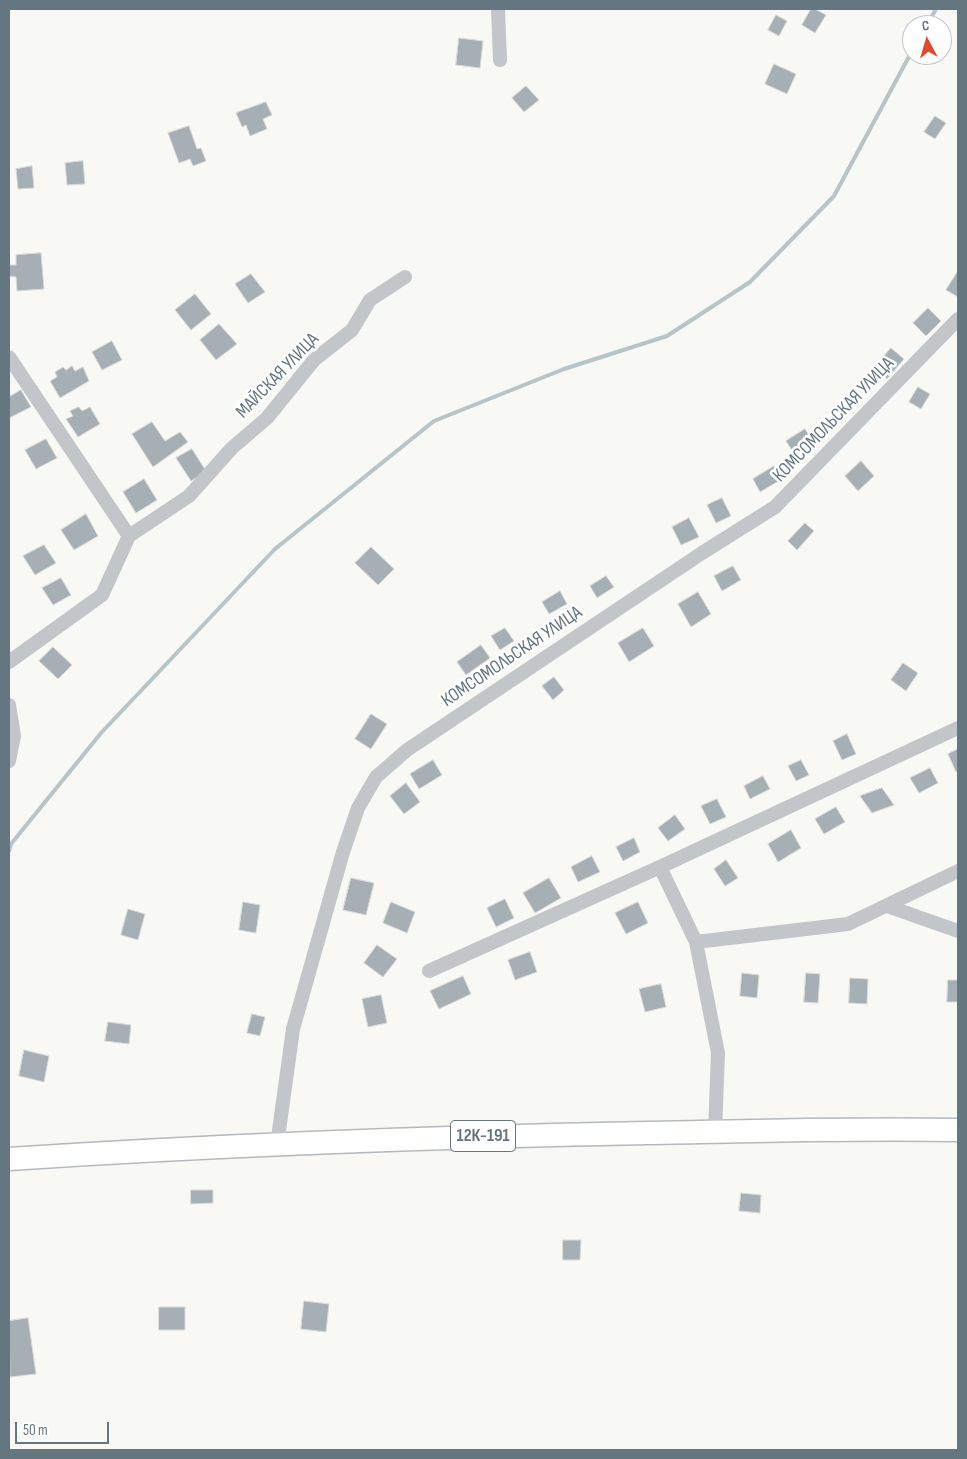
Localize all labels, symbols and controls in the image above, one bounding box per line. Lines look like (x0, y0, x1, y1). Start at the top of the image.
north arrow (902, 15, 952, 65)
text: С (921, 17, 930, 34)
street label: МАЙСКАЯ УЛИЦА (232, 329, 324, 423)
street label: КОМСОМОЛЬСКАЯ УЛИЦА (769, 353, 899, 487)
street label: КОМСОМОЛЬСКАЯ УЛИЦА (437, 602, 587, 712)
road number: 12К-191 (450, 1120, 516, 1152)
scale bar (18, 1412, 111, 1444)
text: 50 m (23, 1421, 48, 1440)

